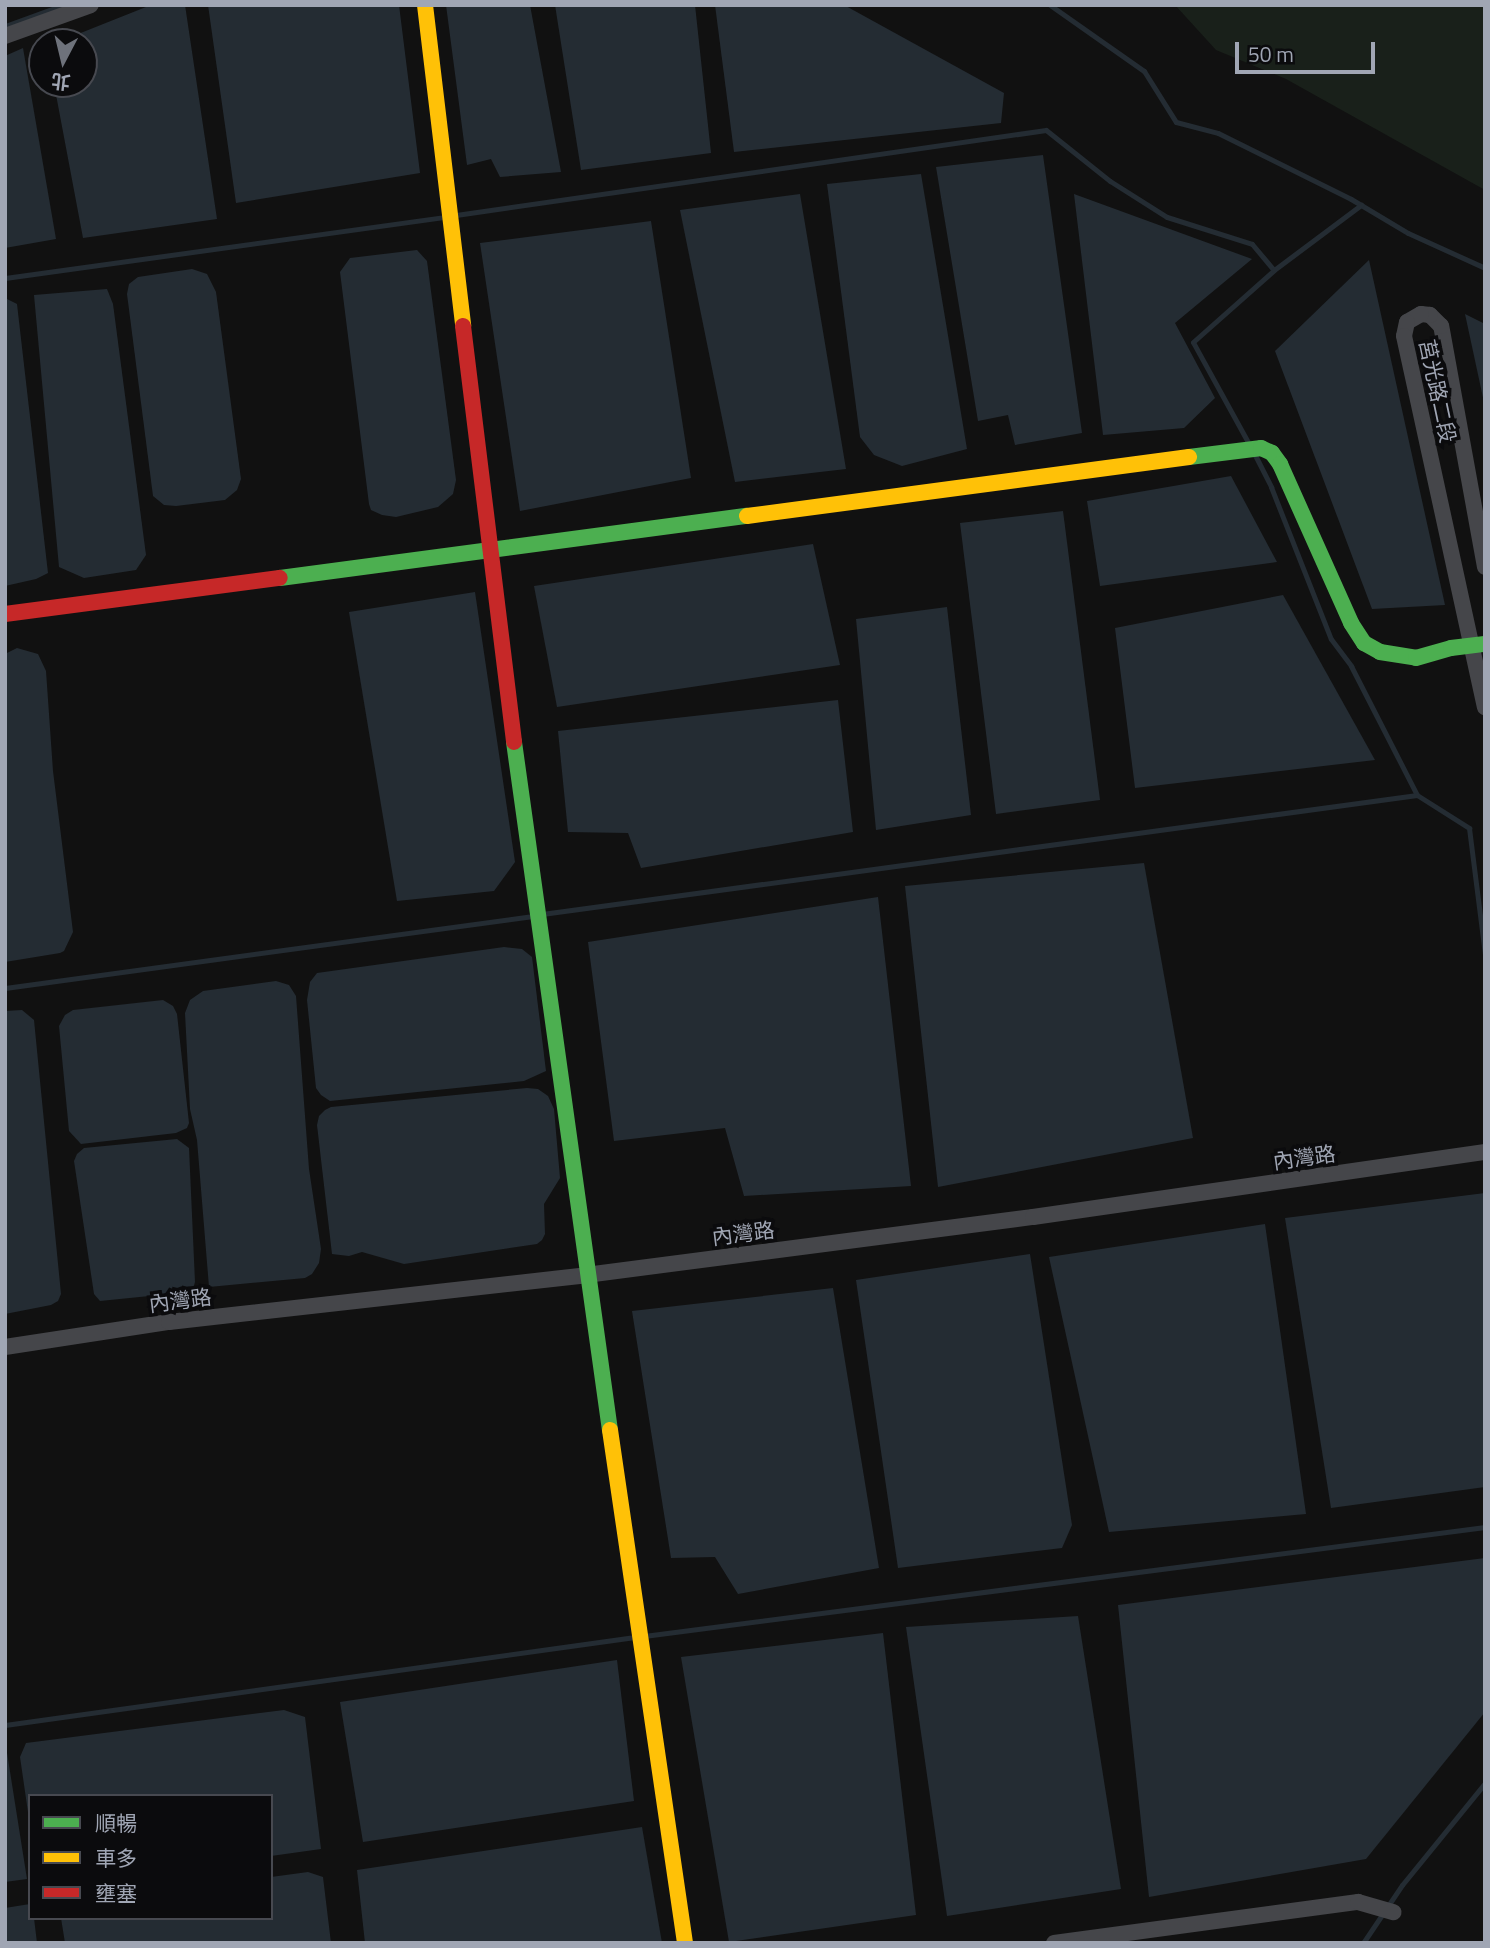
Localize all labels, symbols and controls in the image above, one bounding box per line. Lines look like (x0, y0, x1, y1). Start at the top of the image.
north arrow (28, 28, 98, 98)
scale bar (1238, 28, 1378, 72)
text: 50 m (1248, 38, 1294, 70)
text: 北 (49, 67, 72, 98)
street label: 莒光路二段 (1415, 337, 1461, 445)
street label: 內灣路 (1271, 1140, 1337, 1174)
street label: 內灣路 (710, 1217, 776, 1249)
street label: 內灣路 (147, 1284, 213, 1316)
legend (28, 1794, 273, 1920)
text: 順暢 (95, 1807, 137, 1839)
text: 車多 (95, 1842, 137, 1874)
text: 壅塞 (95, 1877, 137, 1909)

